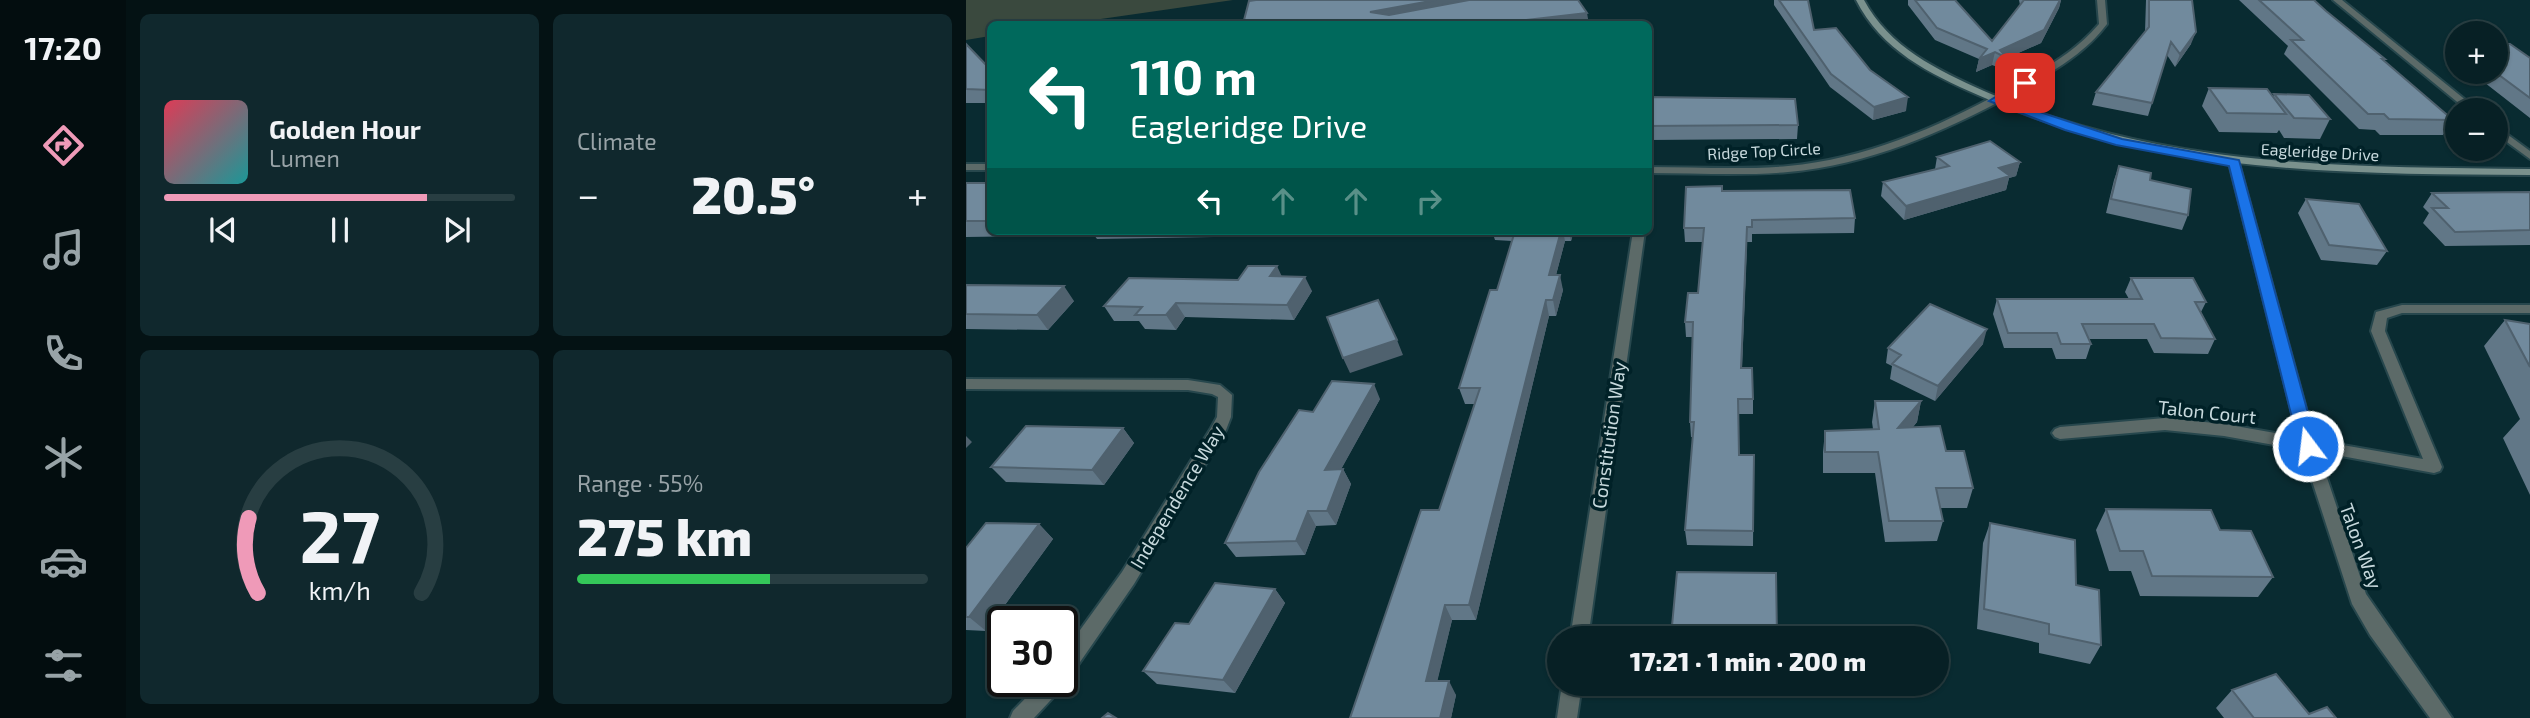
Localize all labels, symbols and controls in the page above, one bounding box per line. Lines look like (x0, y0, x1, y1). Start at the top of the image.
map controls (2445, 21, 2508, 161)
button: + (2445, 21, 2508, 84)
text: 17:20 (24, 28, 102, 66)
text: 110 m (1130, 46, 1257, 105)
icon: left (1015, 49, 1106, 140)
pin (1995, 53, 2055, 113)
icon: arrive (2006, 64, 2044, 102)
button: − (2445, 98, 2508, 161)
text: Eagleridge Drive (1130, 106, 1367, 144)
text: Golden Hour (269, 113, 421, 144)
icon: directions (39, 121, 88, 170)
text: Climate (577, 127, 657, 155)
street label: Ridge Top Circle (1707, 138, 1821, 163)
street label: Eagleridge Drive (2260, 139, 2380, 164)
text: Lumen (269, 144, 340, 172)
text: 20.5° (691, 162, 815, 224)
text: − (577, 171, 599, 217)
text: + (907, 171, 928, 217)
icon: left (1191, 182, 1229, 220)
icon: ahead (1264, 182, 1302, 220)
icon: ahead (1337, 182, 1375, 220)
icon: right (1410, 182, 1448, 220)
icon: previous (204, 211, 242, 249)
icon: pause (321, 211, 359, 249)
icon: next (438, 211, 476, 249)
icon: music (39, 225, 88, 274)
icon: phone (39, 329, 88, 378)
street label: Constitution Way (1587, 360, 1630, 510)
street label: Talon Court (2157, 395, 2257, 428)
position arrow (2271, 409, 2345, 483)
street label: Independence Way (1125, 421, 1228, 573)
icon: climate (39, 433, 88, 482)
text: Range · 55% (577, 469, 703, 497)
text: 27 (299, 490, 380, 578)
street label: Talon Way (2335, 500, 2388, 592)
text: 275 km (577, 504, 752, 566)
icon: car (39, 537, 88, 586)
text: km/h (308, 575, 371, 605)
speed limit sign: 30 (987, 606, 1078, 697)
icon: filters (39, 641, 88, 690)
text: 17:21 · 1 min · 200 m (1630, 645, 1866, 676)

